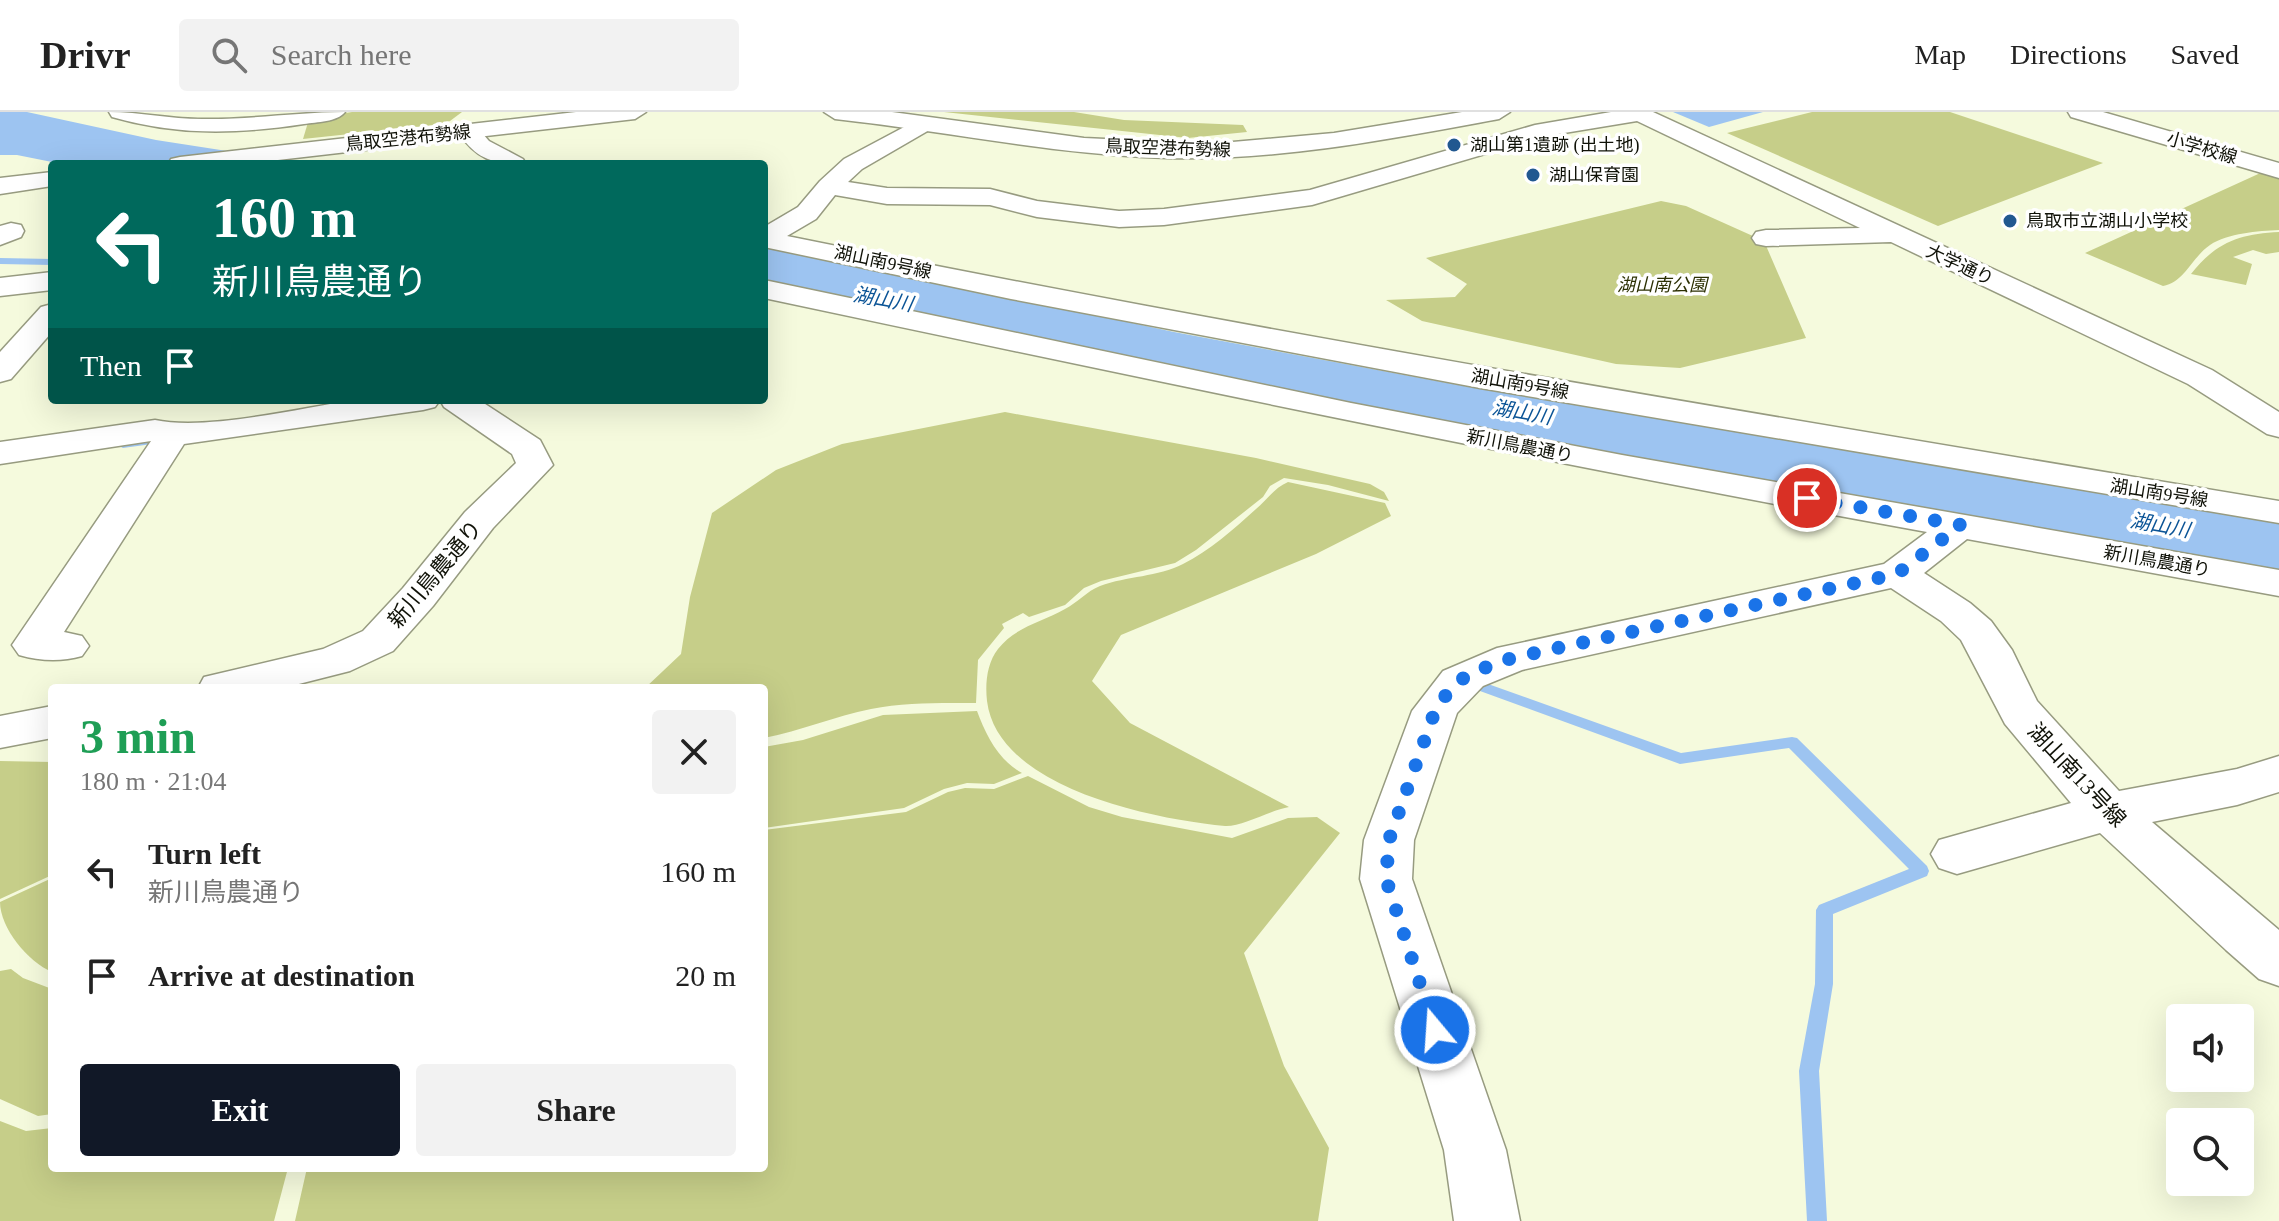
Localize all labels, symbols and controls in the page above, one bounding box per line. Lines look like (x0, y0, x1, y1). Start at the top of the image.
search box (179, 19, 739, 91)
icon: search (207, 33, 251, 77)
text: Drivr (40, 34, 131, 76)
text: Search here (271, 38, 411, 71)
text: Map (1915, 39, 1966, 70)
text: Directions (2010, 39, 2127, 70)
text: Saved (2171, 39, 2239, 70)
street label: 鳥取空港布勢線 (344, 121, 472, 155)
street label: 小学校線 (2165, 128, 2239, 168)
place label: 湖山第1遺跡 (出土地) (1470, 135, 1640, 156)
street label: 鳥取空港布勢線 (1105, 136, 1231, 160)
marker: 湖山第1遺跡 (出土地) (1445, 136, 1463, 154)
place label: 湖山保育園 (1549, 165, 1639, 185)
marker: 湖山保育園 (1524, 166, 1542, 184)
text: 160 m (212, 187, 357, 249)
icon: left (80, 192, 184, 296)
place label: 鳥取市立湖山小学校 (2026, 211, 2188, 231)
marker: 鳥取市立湖山小学校 (2001, 212, 2019, 230)
street label: 大学通り (1923, 241, 1997, 289)
street label: 湖山南9号線 (833, 242, 933, 282)
text: 新川鳥農通り (212, 262, 428, 302)
park label: 湖山南公園 (1617, 275, 1710, 295)
water label: 湖山川 (852, 283, 916, 315)
icon: arrive (158, 344, 202, 388)
text: Then (80, 349, 142, 382)
street label: 湖山南9号線 (1470, 366, 1570, 402)
water label: 湖山川 (1491, 396, 1555, 428)
street label: 新川鳥農通り (1465, 426, 1575, 466)
pin (1773, 464, 1841, 532)
street label: 湖山南9号線 (2109, 475, 2209, 511)
icon: arrive (1785, 476, 1829, 520)
water label: 湖山川 (2129, 509, 2193, 541)
street label: 新川鳥農通り (383, 515, 487, 633)
street label: 新川鳥農通り (2102, 542, 2212, 580)
text: 3 min (80, 710, 196, 763)
button: close (652, 710, 736, 794)
street label: 湖山南13号線 (2023, 718, 2131, 832)
text: 180 m · 21:04 (80, 767, 227, 796)
text: Turn left (148, 837, 261, 870)
icon: left (80, 850, 124, 894)
text: 160 m (660, 855, 736, 888)
text: 新川鳥農通り (148, 878, 304, 907)
icon: arrive (80, 954, 124, 998)
text: Arrive at destination (148, 959, 415, 992)
text: 20 m (675, 959, 736, 992)
position arrow (1393, 988, 1477, 1072)
map controls (2166, 1004, 2254, 1196)
button: sound (2166, 1004, 2254, 1092)
button: Exit (80, 1064, 400, 1156)
button: Share (416, 1064, 736, 1156)
button: search (2166, 1108, 2254, 1196)

